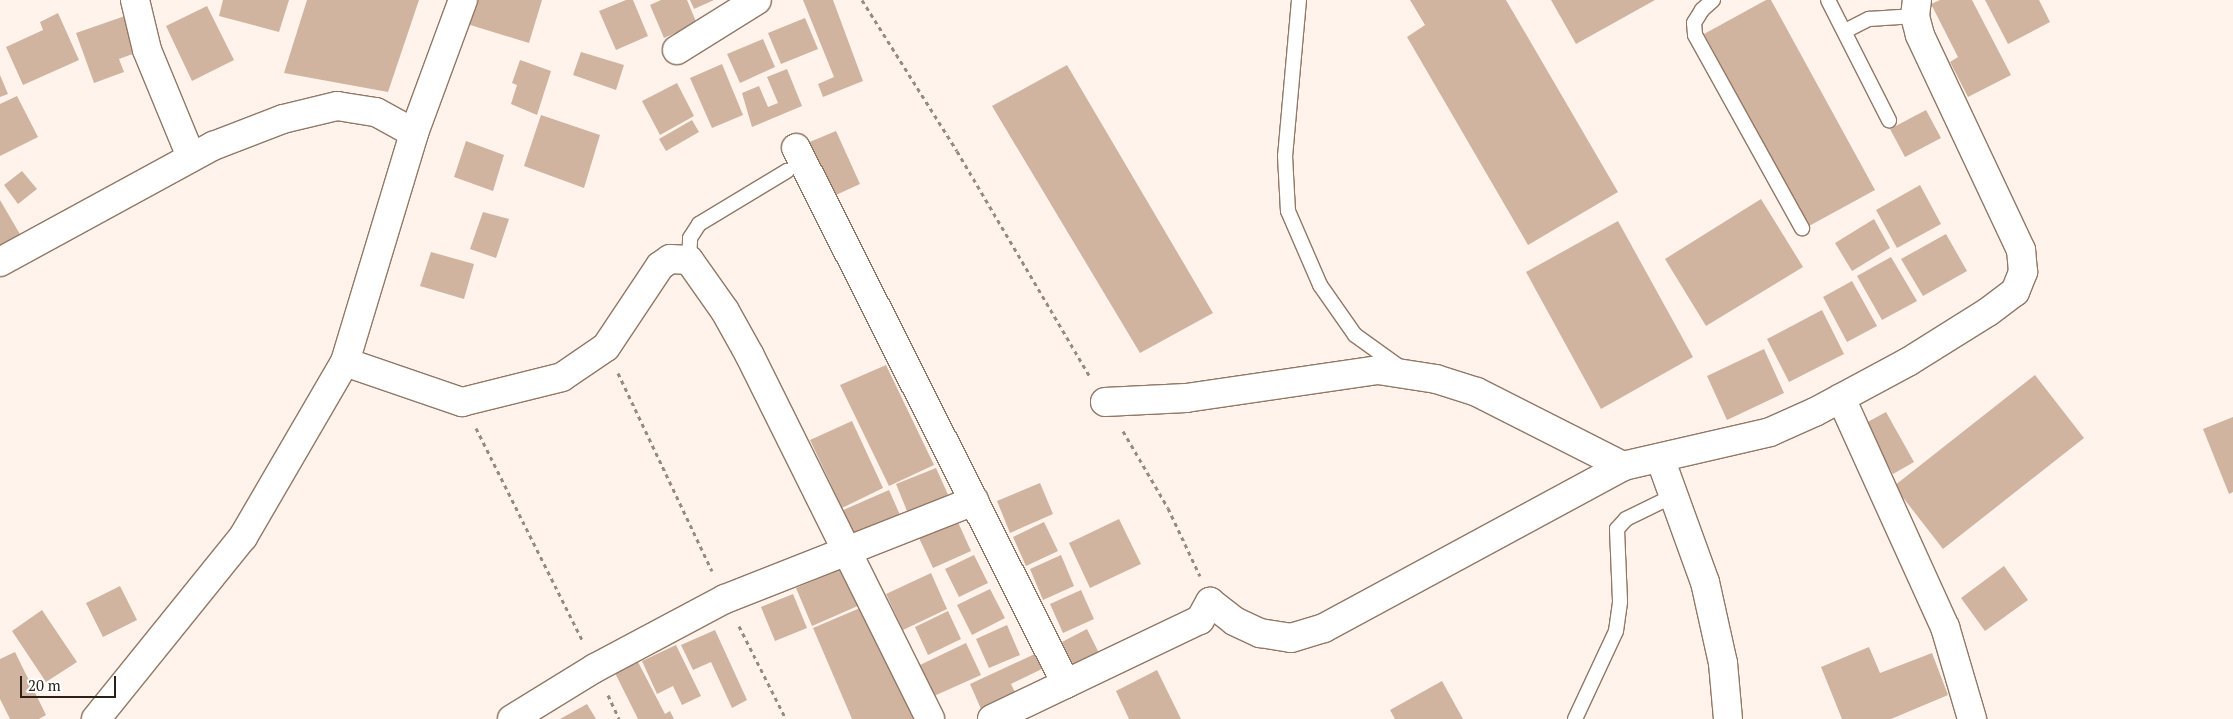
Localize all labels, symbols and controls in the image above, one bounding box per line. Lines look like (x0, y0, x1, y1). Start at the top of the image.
scale bar (22, 666, 119, 698)
text: 20 m (28, 675, 61, 695)

